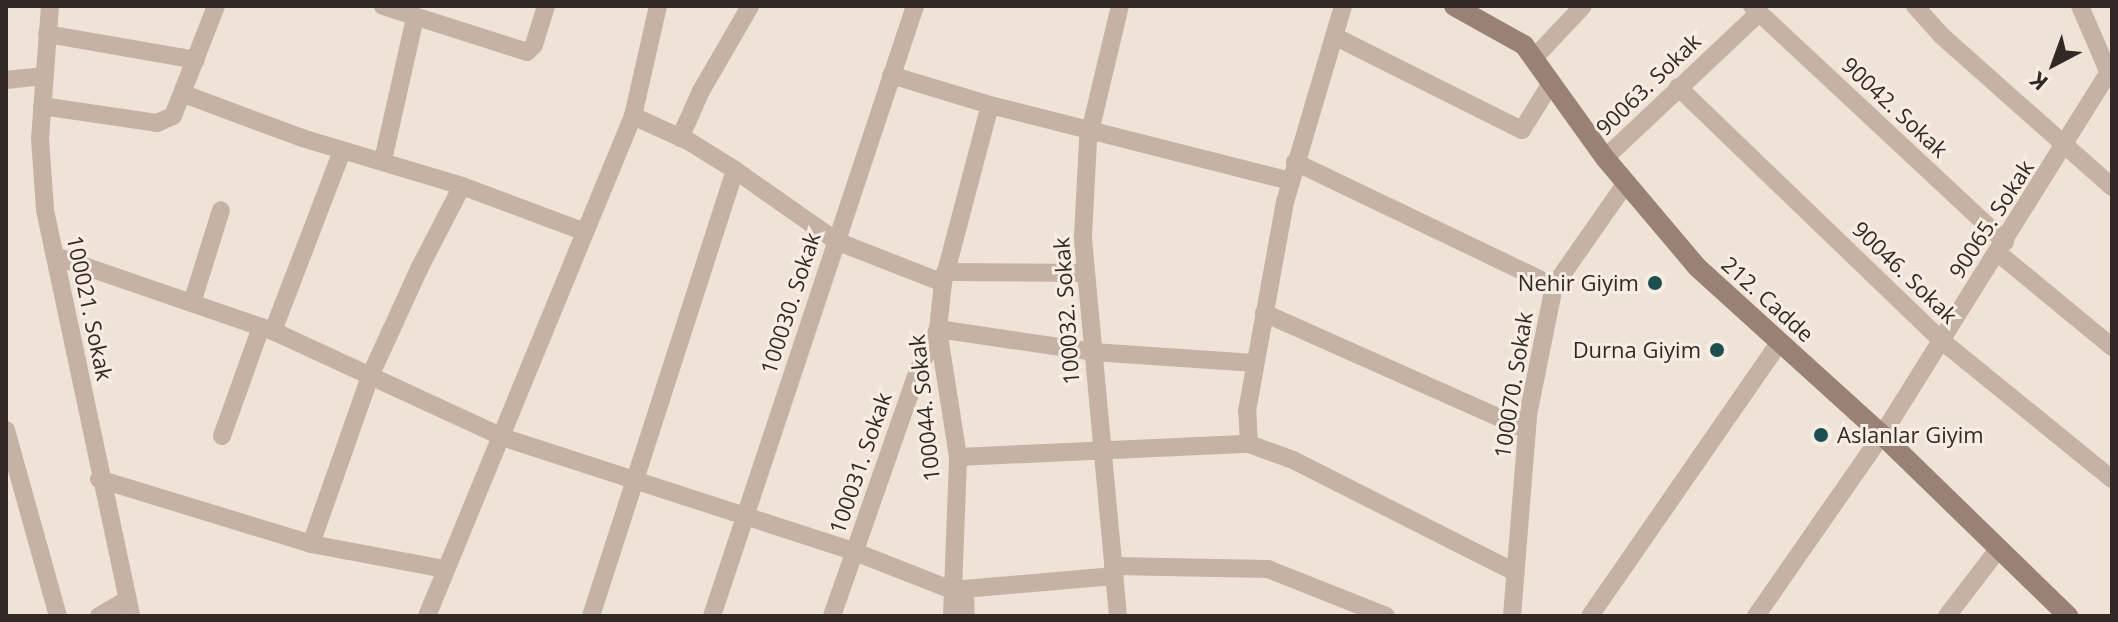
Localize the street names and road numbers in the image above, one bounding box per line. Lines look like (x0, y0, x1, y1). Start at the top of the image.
street label: 90063. Sokak (1590, 28, 1706, 140)
street label: 90042. Sokak (1837, 51, 1953, 163)
street label: 90065. Sokak (1943, 155, 2039, 283)
street label: 90046. Sokak (1847, 216, 1963, 328)
street label: 100030. Sokak (755, 229, 825, 377)
street label: 100021. Sokak (62, 233, 118, 383)
street label: 100032. Sokak (1048, 236, 1084, 386)
street label: 212. Cadde (1717, 251, 1819, 347)
street label: 100070. Sokak (1488, 310, 1538, 460)
street label: 100044. Sokak (903, 333, 945, 483)
street label: 100031. Sokak (823, 389, 897, 537)

